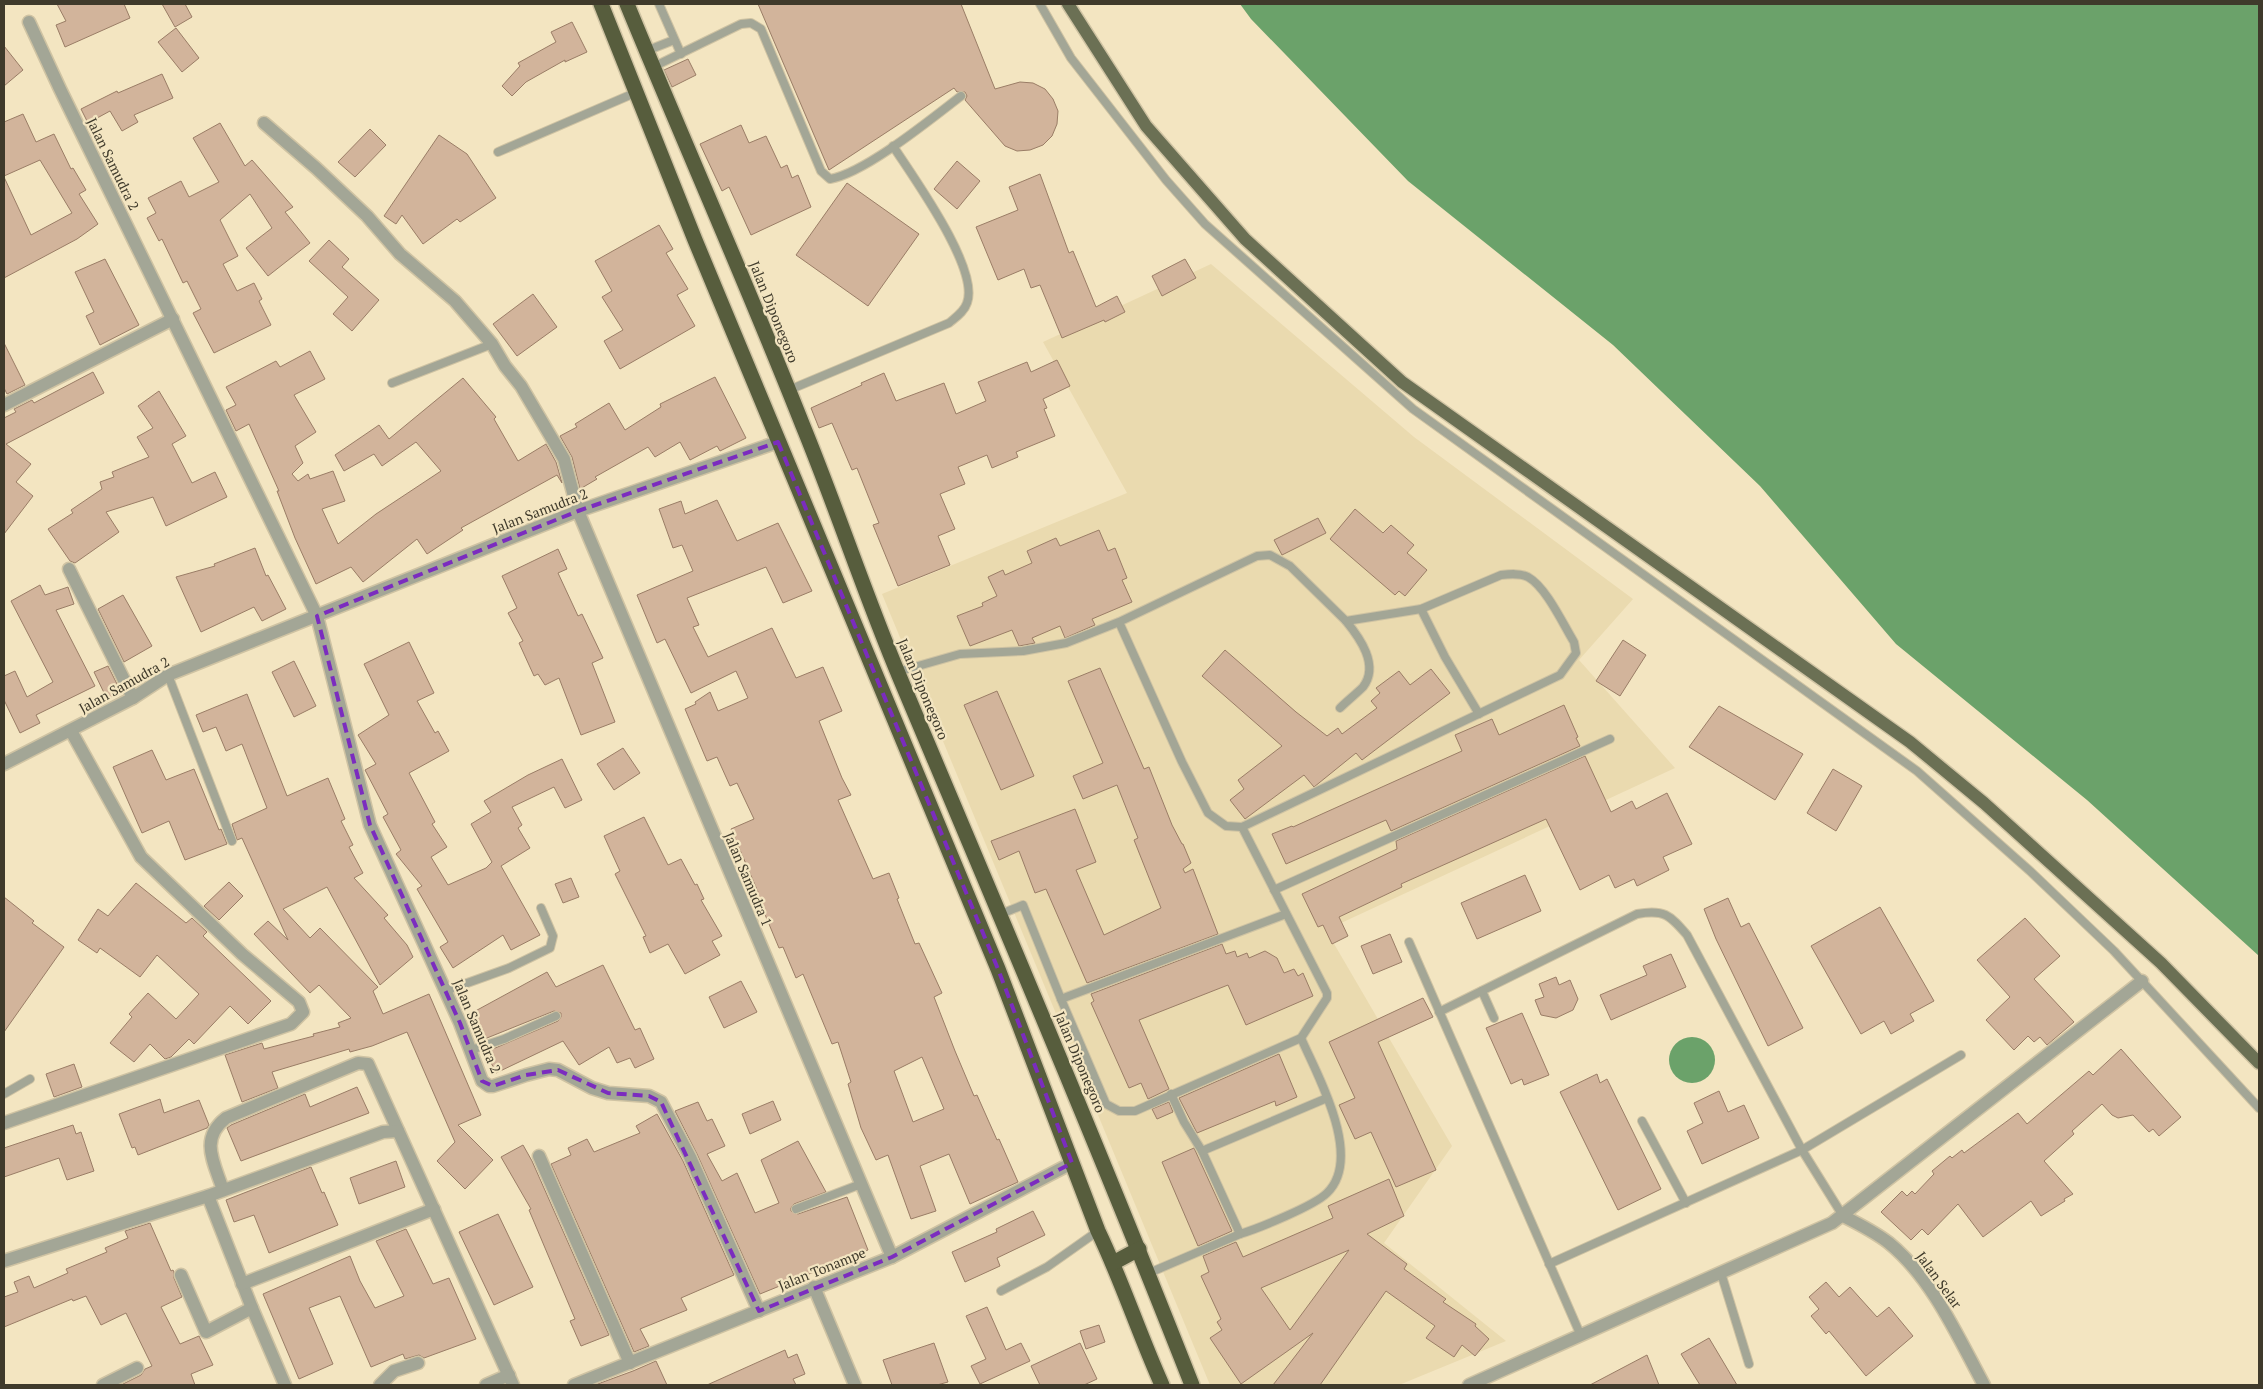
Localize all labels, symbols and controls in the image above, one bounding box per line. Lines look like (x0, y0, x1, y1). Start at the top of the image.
street label: Jalan Samudra 2 (83, 114, 144, 213)
street label: Jalan Diponegoro (745, 258, 804, 366)
street label: Jalan Samudra 2 (489, 484, 590, 537)
street label: Jalan Diponegoro (894, 635, 953, 743)
street label: Jalan Samudra 2 (75, 652, 172, 717)
street label: Jalan Samudra 1 (720, 829, 777, 929)
street label: Jalan Samudra 2 (449, 976, 506, 1076)
street label: Jalan Diponegoro (1051, 1008, 1110, 1116)
street label: Jalan Tonampe (775, 1242, 868, 1295)
street label: Jalan Selar (1912, 1247, 1967, 1313)

